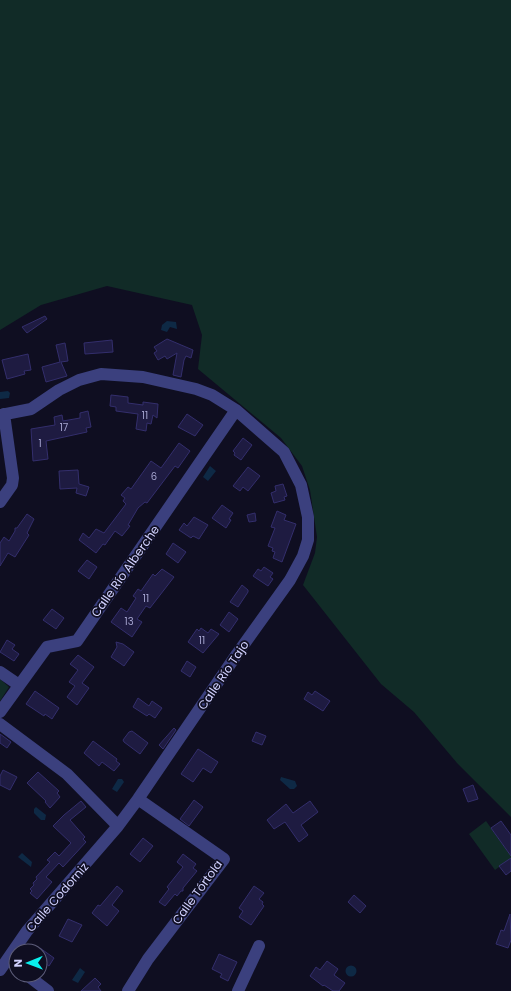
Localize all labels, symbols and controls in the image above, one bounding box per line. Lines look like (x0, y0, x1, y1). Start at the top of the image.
house number: 11 (142, 408, 148, 423)
house number: 17 (60, 420, 69, 435)
house number: 1 (38, 436, 42, 451)
house number: 6 (151, 469, 157, 484)
street label: Calle Río Alberche (87, 522, 163, 620)
house number: 11 (143, 591, 149, 606)
house number: 13 (124, 614, 134, 629)
house number: 11 (199, 633, 205, 648)
street label: Calle Río Tajo (193, 637, 253, 713)
street label: Calle Tórtola (168, 856, 226, 928)
street label: Calle Codorniz (22, 859, 92, 935)
north arrow (8, 943, 48, 983)
text: N (10, 959, 26, 967)

